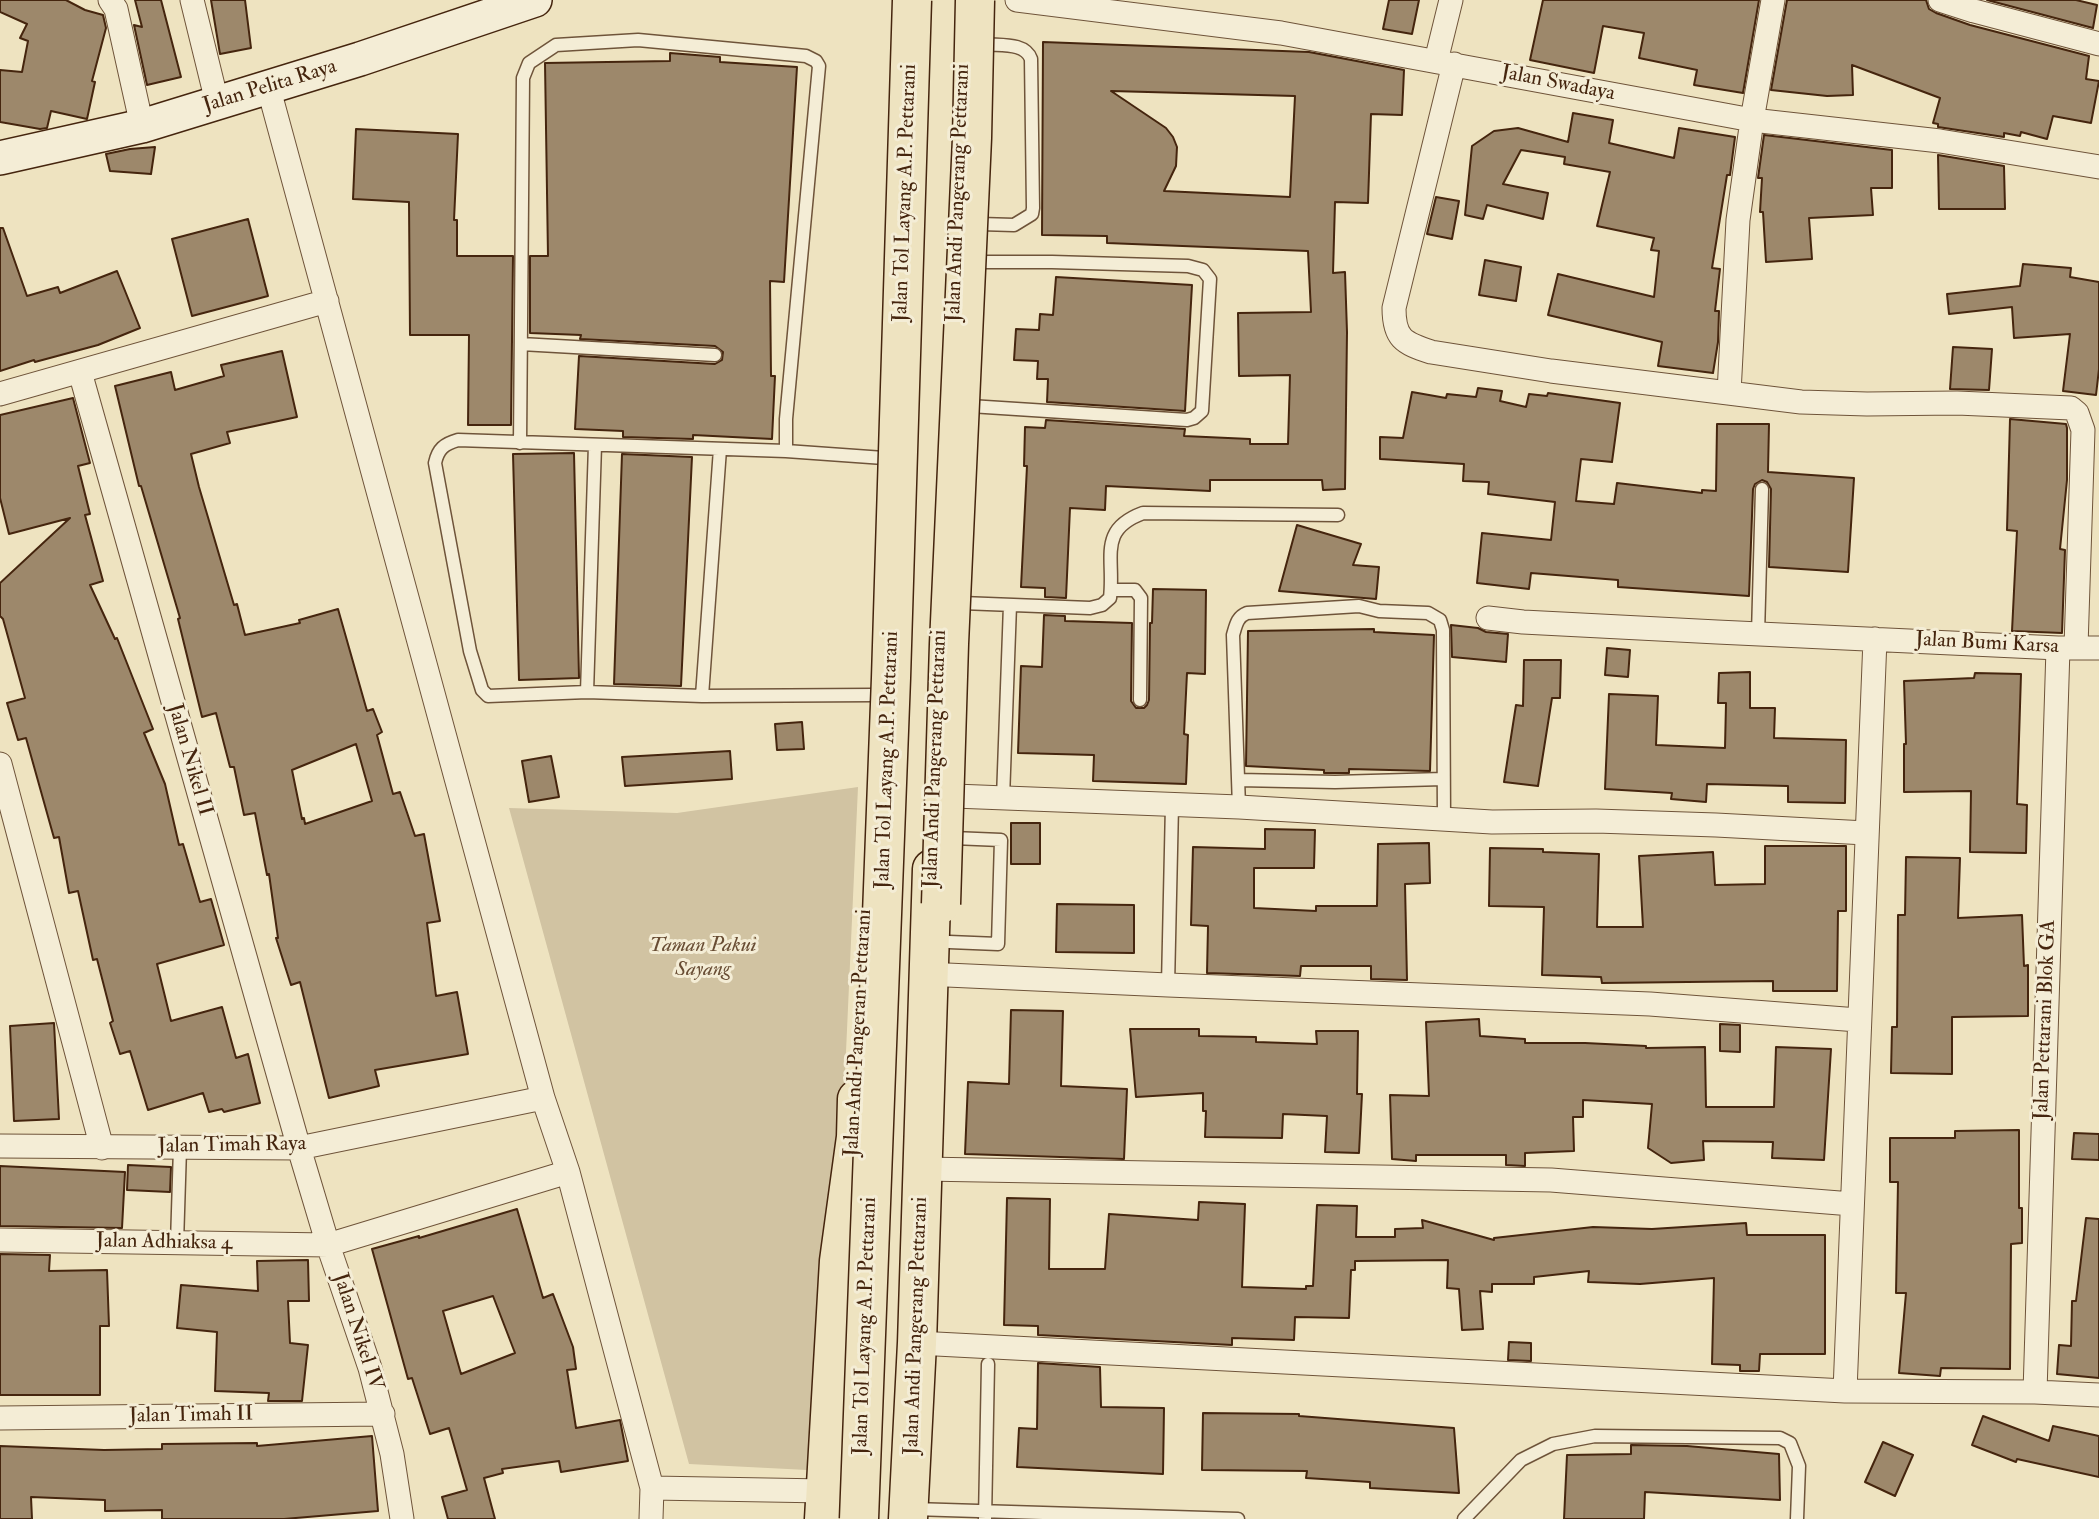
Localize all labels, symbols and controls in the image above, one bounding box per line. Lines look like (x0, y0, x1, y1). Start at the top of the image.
street label: Jalan Pelita Raya (200, 55, 340, 119)
street label: Jalan Swadaya (1499, 61, 1617, 107)
street label: Jalan Tol Layang A.P. Pettarani (889, 63, 923, 323)
street label: Jalan Andi Pangerang Pettarani (942, 63, 976, 323)
street label: Jalan Bumi Karsa (1915, 628, 2059, 660)
street label: Jalan Andi Pangerang Pettarani (919, 629, 953, 889)
street label: Jalan Tol Layang A.P. Pettarani (871, 630, 905, 890)
street label: Jalan Nikel II (161, 701, 217, 819)
street label: Jalan Andi Pangeran Pettarani (840, 908, 878, 1158)
street label: Jalan Pettarani Blok GA (2030, 919, 2062, 1121)
park label: Taman Pakui Sayang (650, 933, 756, 983)
street label: Jalan Timah Raya (158, 1132, 306, 1160)
street label: Jalan Tol Layang A.P. Pettarani (849, 1196, 883, 1456)
street label: Jalan Andi Pangerang Pettarani (900, 1196, 934, 1456)
street label: Jalan Adhiaksa 4 (96, 1229, 232, 1257)
street label: Jalan Nikel IV (326, 1270, 388, 1394)
street label: Jalan Timah II (129, 1402, 253, 1430)

